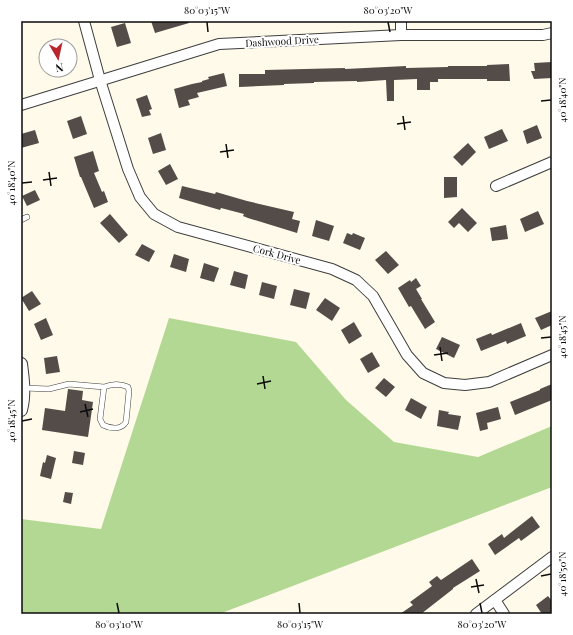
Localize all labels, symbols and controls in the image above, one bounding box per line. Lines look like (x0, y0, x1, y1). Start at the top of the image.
text: 80°03'15"W (184, 3, 231, 17)
text: 80°03'20"W (364, 3, 413, 17)
street label: Dashwood Drive (245, 32, 319, 50)
north arrow (38, 38, 78, 78)
text: N (54, 60, 65, 76)
text: 40°18'40"N (555, 78, 569, 122)
text: 40°18'40"N (4, 161, 18, 205)
street label: Cork Drive (252, 241, 302, 267)
text: 40°18'45"N (555, 315, 569, 359)
text: 40°18'45"N (4, 399, 18, 443)
text: 40°18'50"N (555, 552, 569, 596)
text: 80°03'10"W (95, 617, 144, 631)
text: 80°03'15"W (277, 617, 324, 631)
text: 80°03'20"W (458, 617, 507, 631)

